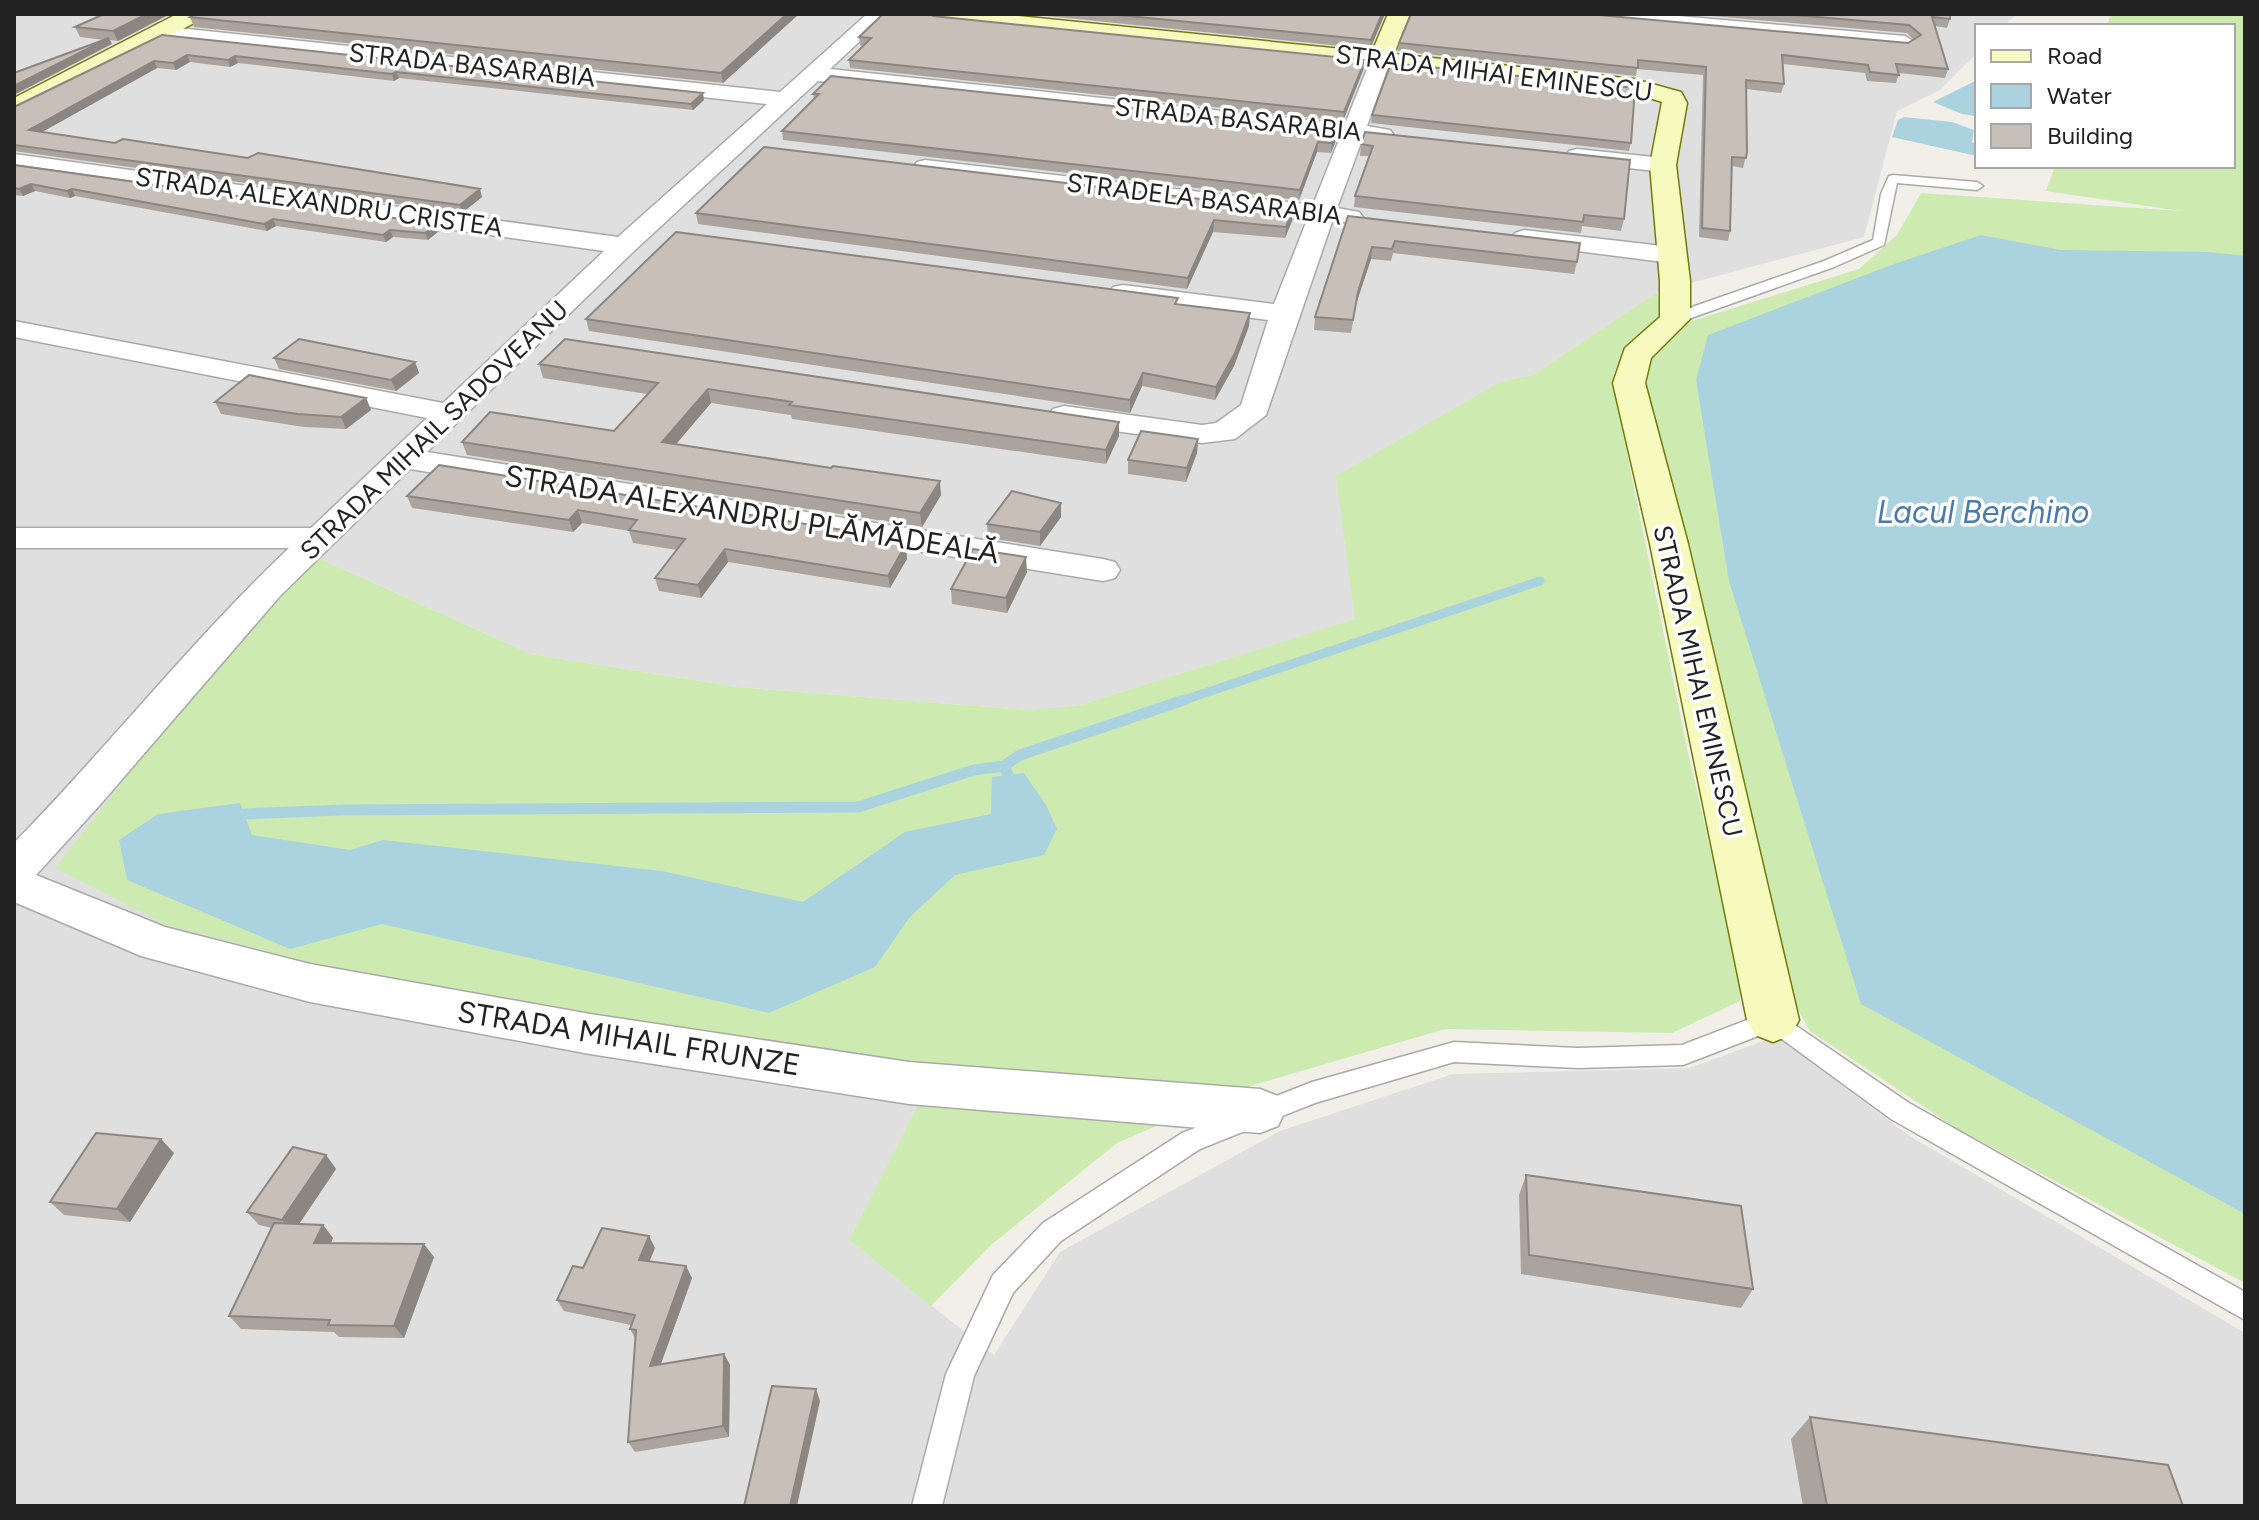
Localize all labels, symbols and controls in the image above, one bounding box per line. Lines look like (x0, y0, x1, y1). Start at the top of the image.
legend (1975, 24, 2235, 168)
street label: STRADA BASARABIA (347, 36, 597, 94)
street label: STRADA MIHAI EMINESCU (1334, 38, 1654, 108)
text: Road (2047, 41, 2102, 70)
text: Water (2047, 81, 2112, 110)
street label: STRADA BASARABIA (1113, 90, 1363, 148)
text: Building (2047, 121, 2133, 150)
street label: STRADA ALEXANDRU CRISTEA (133, 160, 505, 244)
street label: STRADELA BASARABIA (1065, 166, 1344, 232)
street label: STRADA MIHAIL SADOVEANU (293, 293, 575, 567)
street label: STRADA ALEXANDRU PLĂMĂDEALĂ (502, 457, 1002, 571)
water label: Lacul Berchino (1877, 493, 2089, 531)
street label: STRADA MIHAI EMINESCU (1647, 522, 1749, 840)
street label: STRADA MIHAIL FRUNZE (455, 993, 803, 1083)

